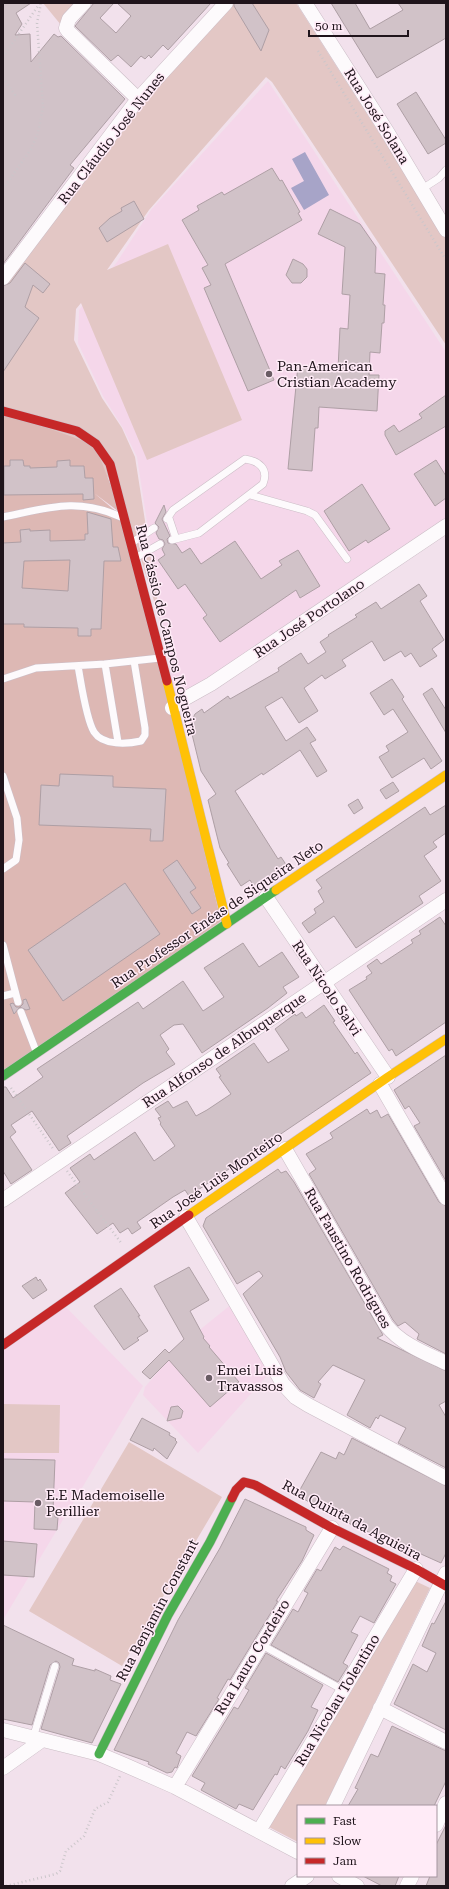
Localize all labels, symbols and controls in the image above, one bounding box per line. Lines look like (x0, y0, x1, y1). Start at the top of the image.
scale bar (309, 12, 408, 38)
text: 50 m (315, 19, 342, 33)
street label: Rua José Solana (341, 65, 413, 167)
street label: Rua Cláudio José Nunes (55, 69, 168, 207)
place label: Pan-American Cristian Academy (277, 358, 397, 390)
marker: Pan-American Cristian Academy (264, 369, 274, 379)
street label: Rua Cássio de Campos Nogueira (133, 523, 201, 738)
street label: Rua José Portolano (251, 575, 367, 661)
street label: Rua Professor Enéas de Siqueira Neto (108, 837, 326, 991)
street label: Rua Nicolo Salvi (289, 937, 365, 1039)
street label: Rua Alfonso de Albuquerque (139, 989, 309, 1111)
street label: Rua José Luis Monteiro (147, 1128, 285, 1232)
street label: Rua Faustino Rodrigues (301, 1185, 395, 1331)
place label: Emei Luis Travassos (217, 1362, 283, 1394)
marker: Emei Luis Travassos (204, 1373, 214, 1383)
street label: Rua Quinta da Aguieira (280, 1476, 425, 1564)
place label: E.E Mademoiselle Perillier (46, 1487, 165, 1519)
marker: E.E Mademoiselle Perillier (33, 1498, 43, 1508)
street label: Rua Benjamin Constant (113, 1536, 201, 1684)
street label: Rua Lauro Cordeiro (211, 1596, 293, 1718)
street label: Rua Nicolau Tolentino (291, 1631, 383, 1769)
legend (297, 1805, 437, 1877)
text: Fast (333, 1814, 357, 1828)
text: Slow (333, 1834, 361, 1848)
text: Jam (333, 1854, 357, 1868)

